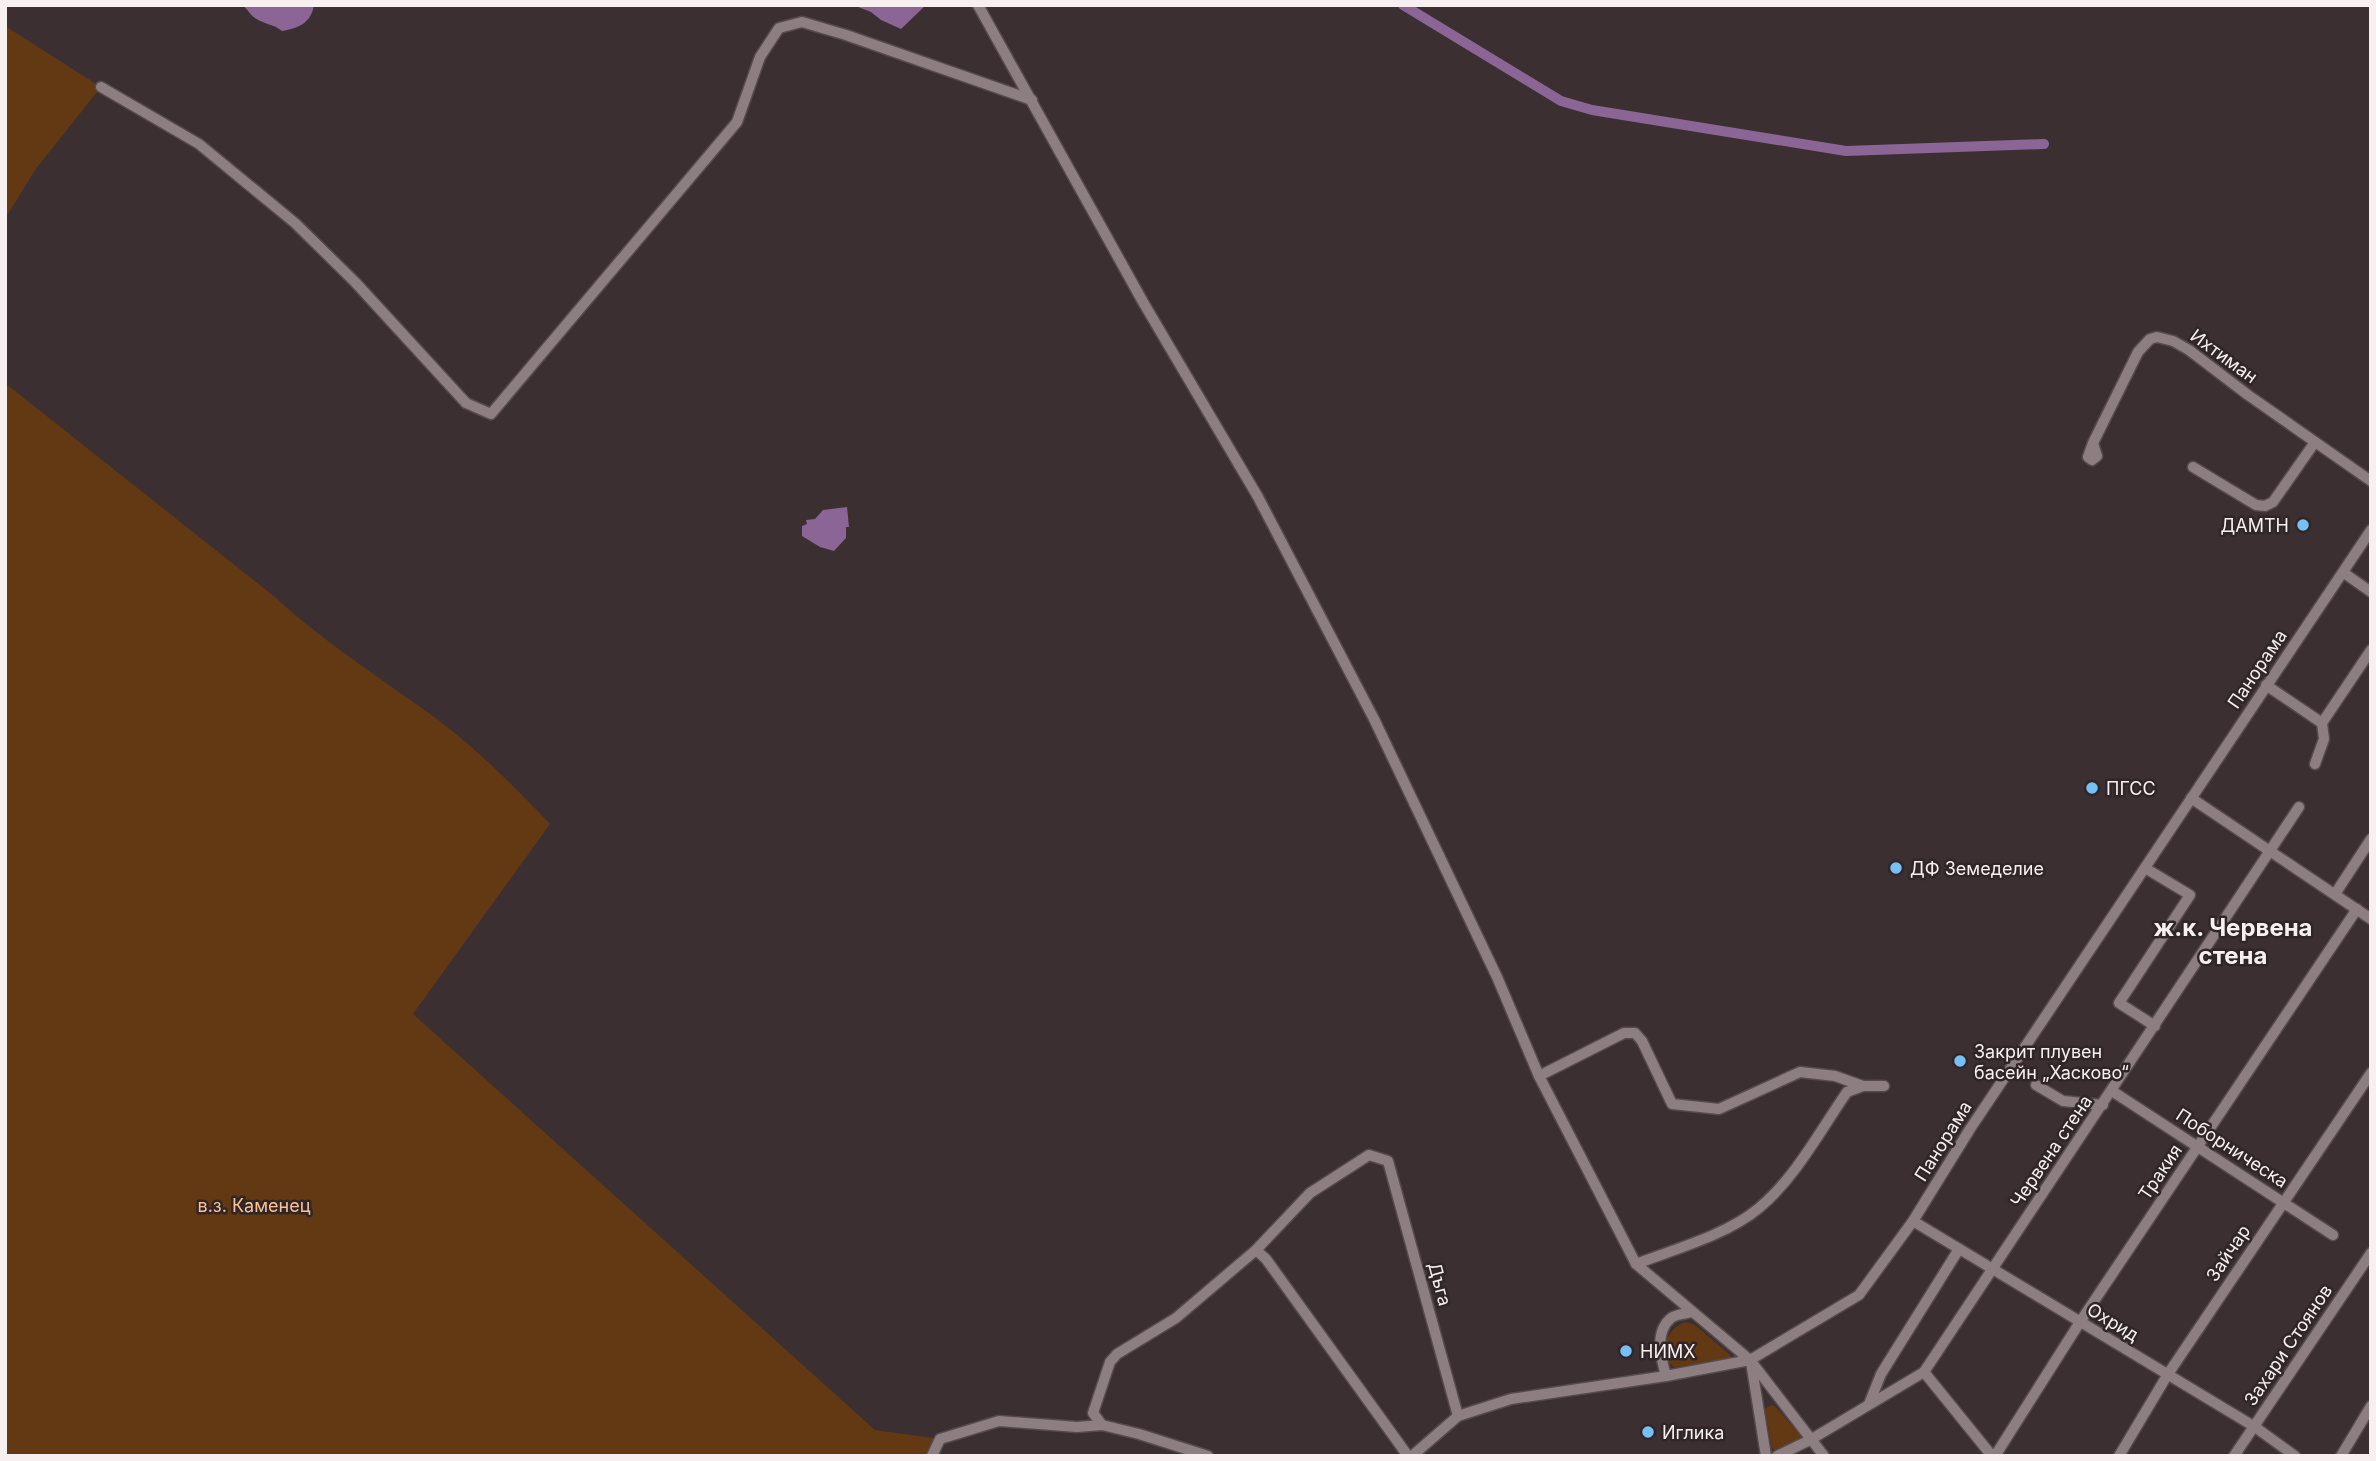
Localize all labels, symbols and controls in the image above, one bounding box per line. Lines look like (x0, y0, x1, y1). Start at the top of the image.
street label: Ихтиман (2186, 325, 2262, 387)
place label: ДАМТН (2221, 515, 2289, 536)
marker: ДАМТН (2295, 517, 2311, 533)
street label: Панорама (2223, 626, 2291, 712)
place label: ПГСС (2106, 778, 2156, 799)
marker: ПГСС (2084, 780, 2100, 796)
place label: ДФ Земеделие (1910, 858, 2044, 879)
marker: ДФ Земеделие (1888, 860, 1904, 876)
district label: ж.к. Червена стена (2153, 913, 2313, 970)
place label: Закрит плувен басейн „Хасково“ (1974, 1041, 2129, 1083)
marker: Закрит плувен басейн „Хасково“ (1952, 1053, 1968, 1069)
street label: Червена стена (2006, 1091, 2096, 1211)
street label: Панорама (1910, 1097, 1976, 1185)
street label: Поборническа (2172, 1104, 2292, 1192)
street label: Тракия (2134, 1140, 2186, 1204)
park label: в.з. Каменец (198, 1195, 311, 1216)
street label: Зайчар (2202, 1221, 2254, 1285)
street label: Дъга (1424, 1260, 1456, 1308)
street label: Захари Стоянов (2240, 1280, 2336, 1410)
street label: Охрид (2083, 1298, 2143, 1346)
place label: НИМХ (1640, 1341, 1695, 1362)
marker: НИМХ (1618, 1343, 1634, 1359)
place label: Иглика (1662, 1422, 1724, 1443)
marker: Иглика (1640, 1424, 1656, 1440)

